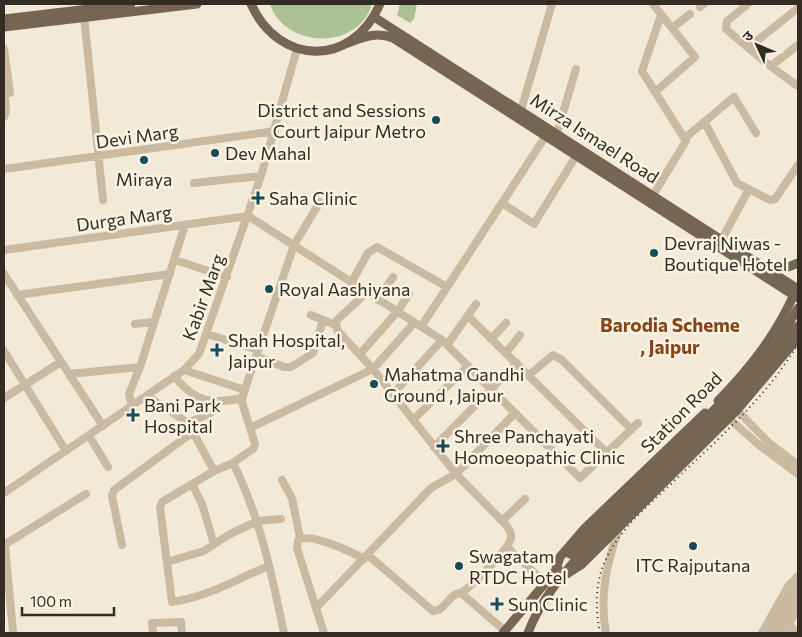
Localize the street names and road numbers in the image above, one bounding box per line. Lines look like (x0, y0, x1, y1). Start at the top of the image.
street label: Mirza Ismael Road (527, 88, 663, 188)
street label: Devi Marg (94, 119, 180, 153)
street label: Durga Marg (75, 200, 174, 236)
street label: Kabir Marg (177, 250, 229, 343)
street label: Station Road (636, 367, 726, 457)

